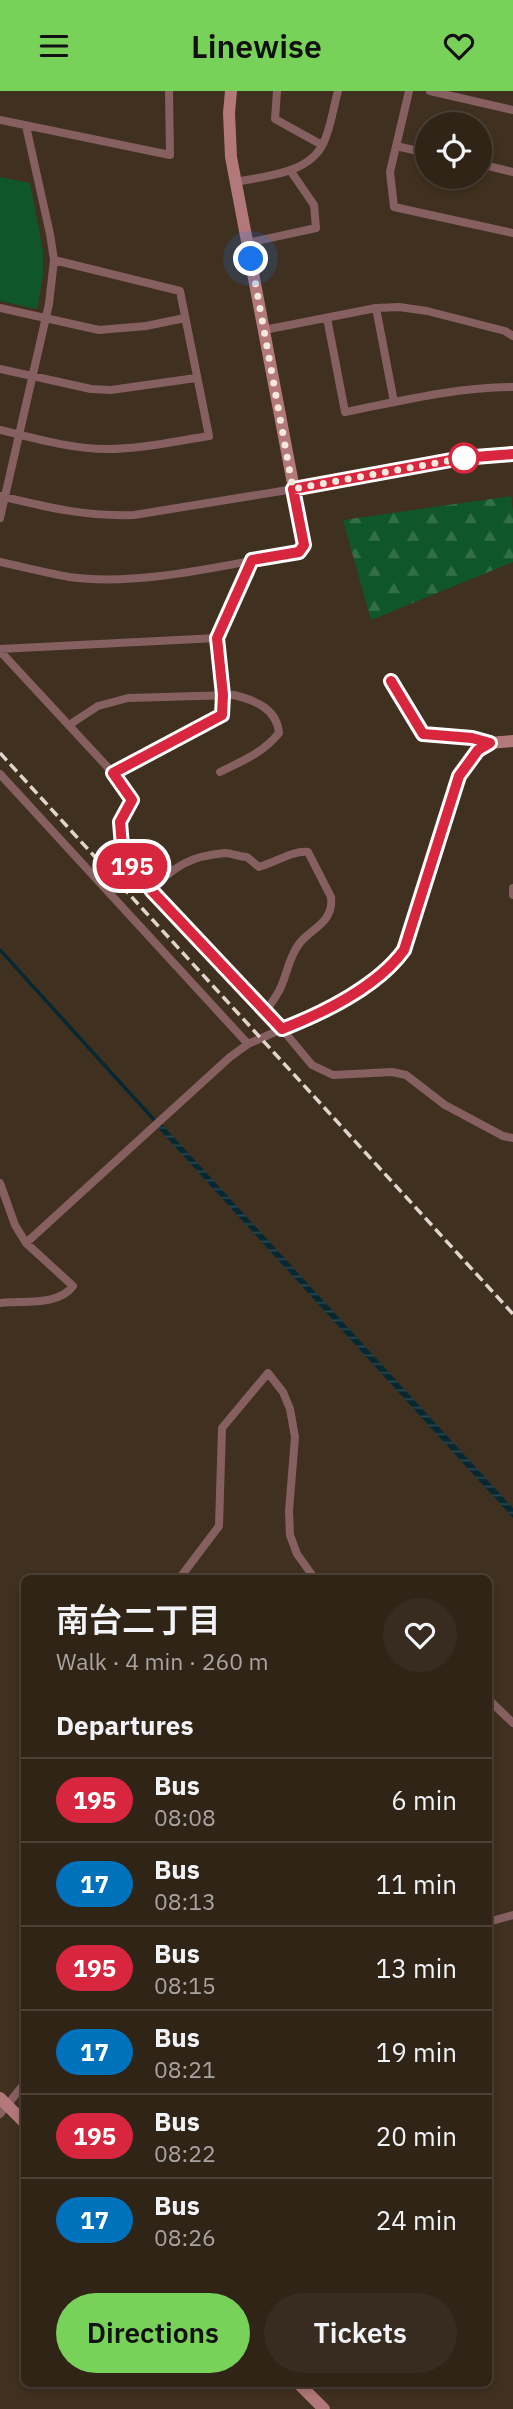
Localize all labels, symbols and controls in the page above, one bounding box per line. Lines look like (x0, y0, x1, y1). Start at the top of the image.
text: Linewise (191, 25, 322, 67)
icon: menu (35, 27, 73, 65)
icon: heart (440, 27, 478, 65)
map controls (415, 112, 492, 189)
button: locate (415, 112, 492, 189)
your location (233, 241, 268, 276)
unlabelled marker (449, 443, 479, 473)
line badge: 195 (92, 843, 172, 889)
text: 195 (110, 850, 154, 882)
text: 南台二丁目 (56, 1598, 221, 1641)
button: heart (383, 1598, 457, 1672)
text: Walk · 4 min · 260 m (56, 1646, 269, 1676)
text: Departures (56, 1708, 194, 1742)
text: Bus (154, 1768, 200, 1802)
text: 6 min (391, 1783, 457, 1817)
text: 195 (73, 1784, 116, 1816)
text: 08:08 (154, 1802, 216, 1832)
text: Bus (154, 1852, 200, 1886)
text: 11 min (376, 1867, 457, 1901)
text: 17 (80, 1868, 109, 1900)
text: 08:13 (154, 1886, 216, 1916)
text: Bus (154, 1936, 200, 1970)
text: 13 min (376, 1951, 457, 1985)
text: 195 (73, 1952, 116, 1984)
text: 08:15 (154, 1970, 216, 2000)
text: Bus (154, 2020, 200, 2054)
text: 19 min (376, 2035, 457, 2069)
text: 17 (80, 2036, 109, 2068)
text: 08:21 (154, 2054, 216, 2084)
text: Bus (154, 2104, 200, 2138)
text: 20 min (376, 2119, 457, 2153)
text: 195 (73, 2120, 116, 2152)
text: 08:22 (154, 2138, 216, 2168)
text: Bus (154, 2188, 200, 2222)
text: 24 min (376, 2203, 457, 2237)
text: 17 (80, 2204, 109, 2236)
text: 08:26 (154, 2222, 216, 2252)
button: Directions (56, 2293, 250, 2373)
button: Tickets (264, 2293, 457, 2373)

